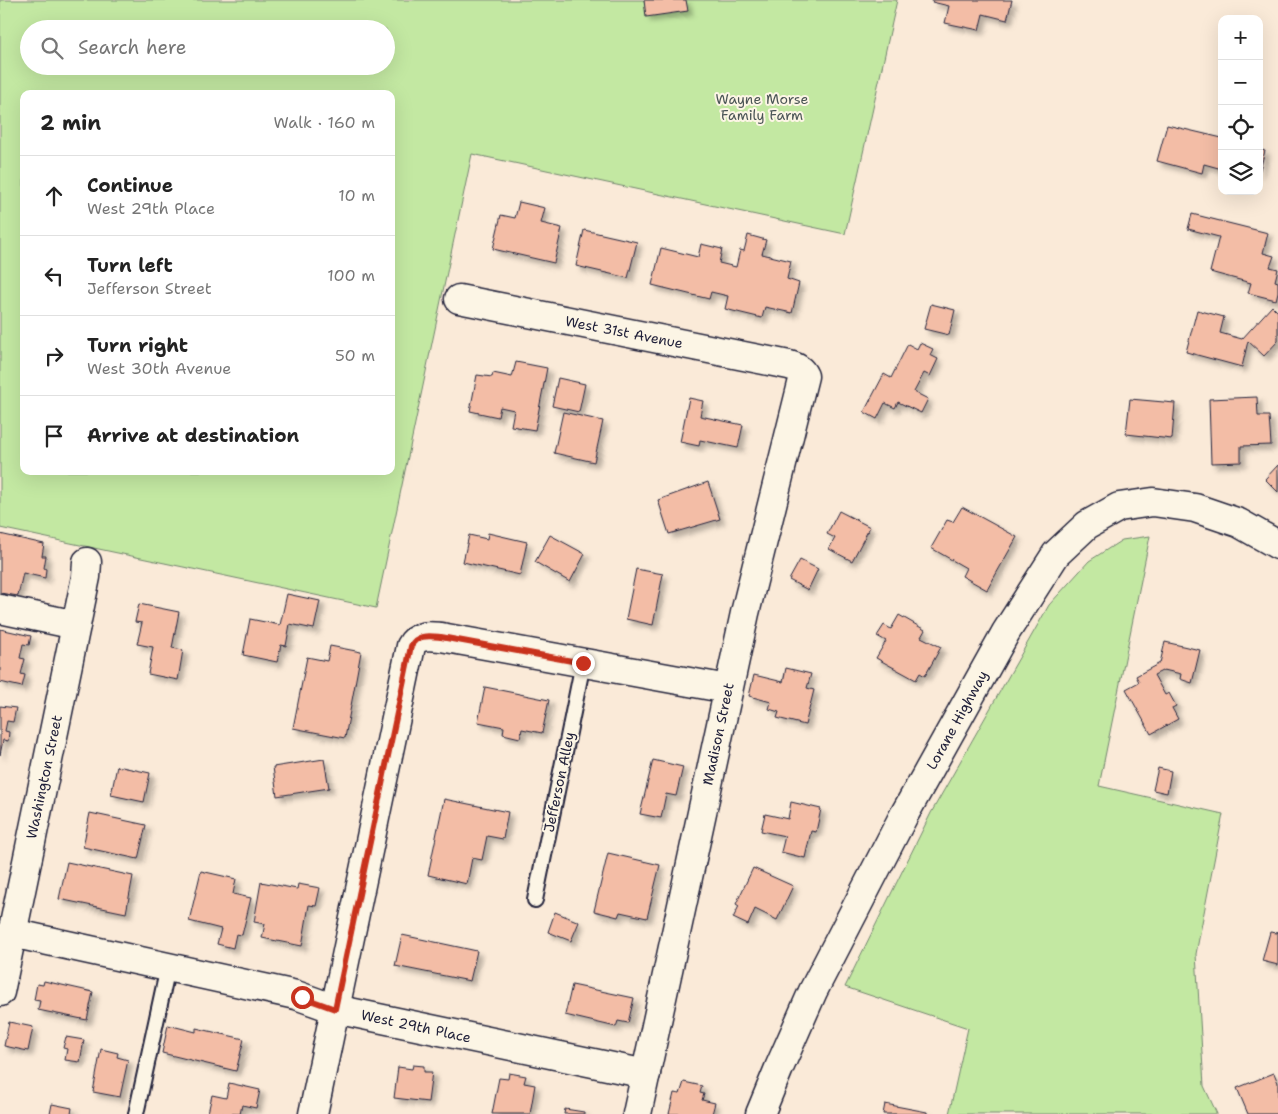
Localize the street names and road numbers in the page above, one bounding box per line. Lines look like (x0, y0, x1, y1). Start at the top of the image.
street label: West 31st Avenue (564, 312, 684, 352)
street label: Lorane Highway (922, 667, 992, 773)
street label: Madison Street (698, 681, 738, 787)
street label: Washington Street (22, 713, 66, 841)
street label: Jefferson Alley (540, 730, 578, 834)
street label: West 29th Place (359, 1006, 473, 1046)

